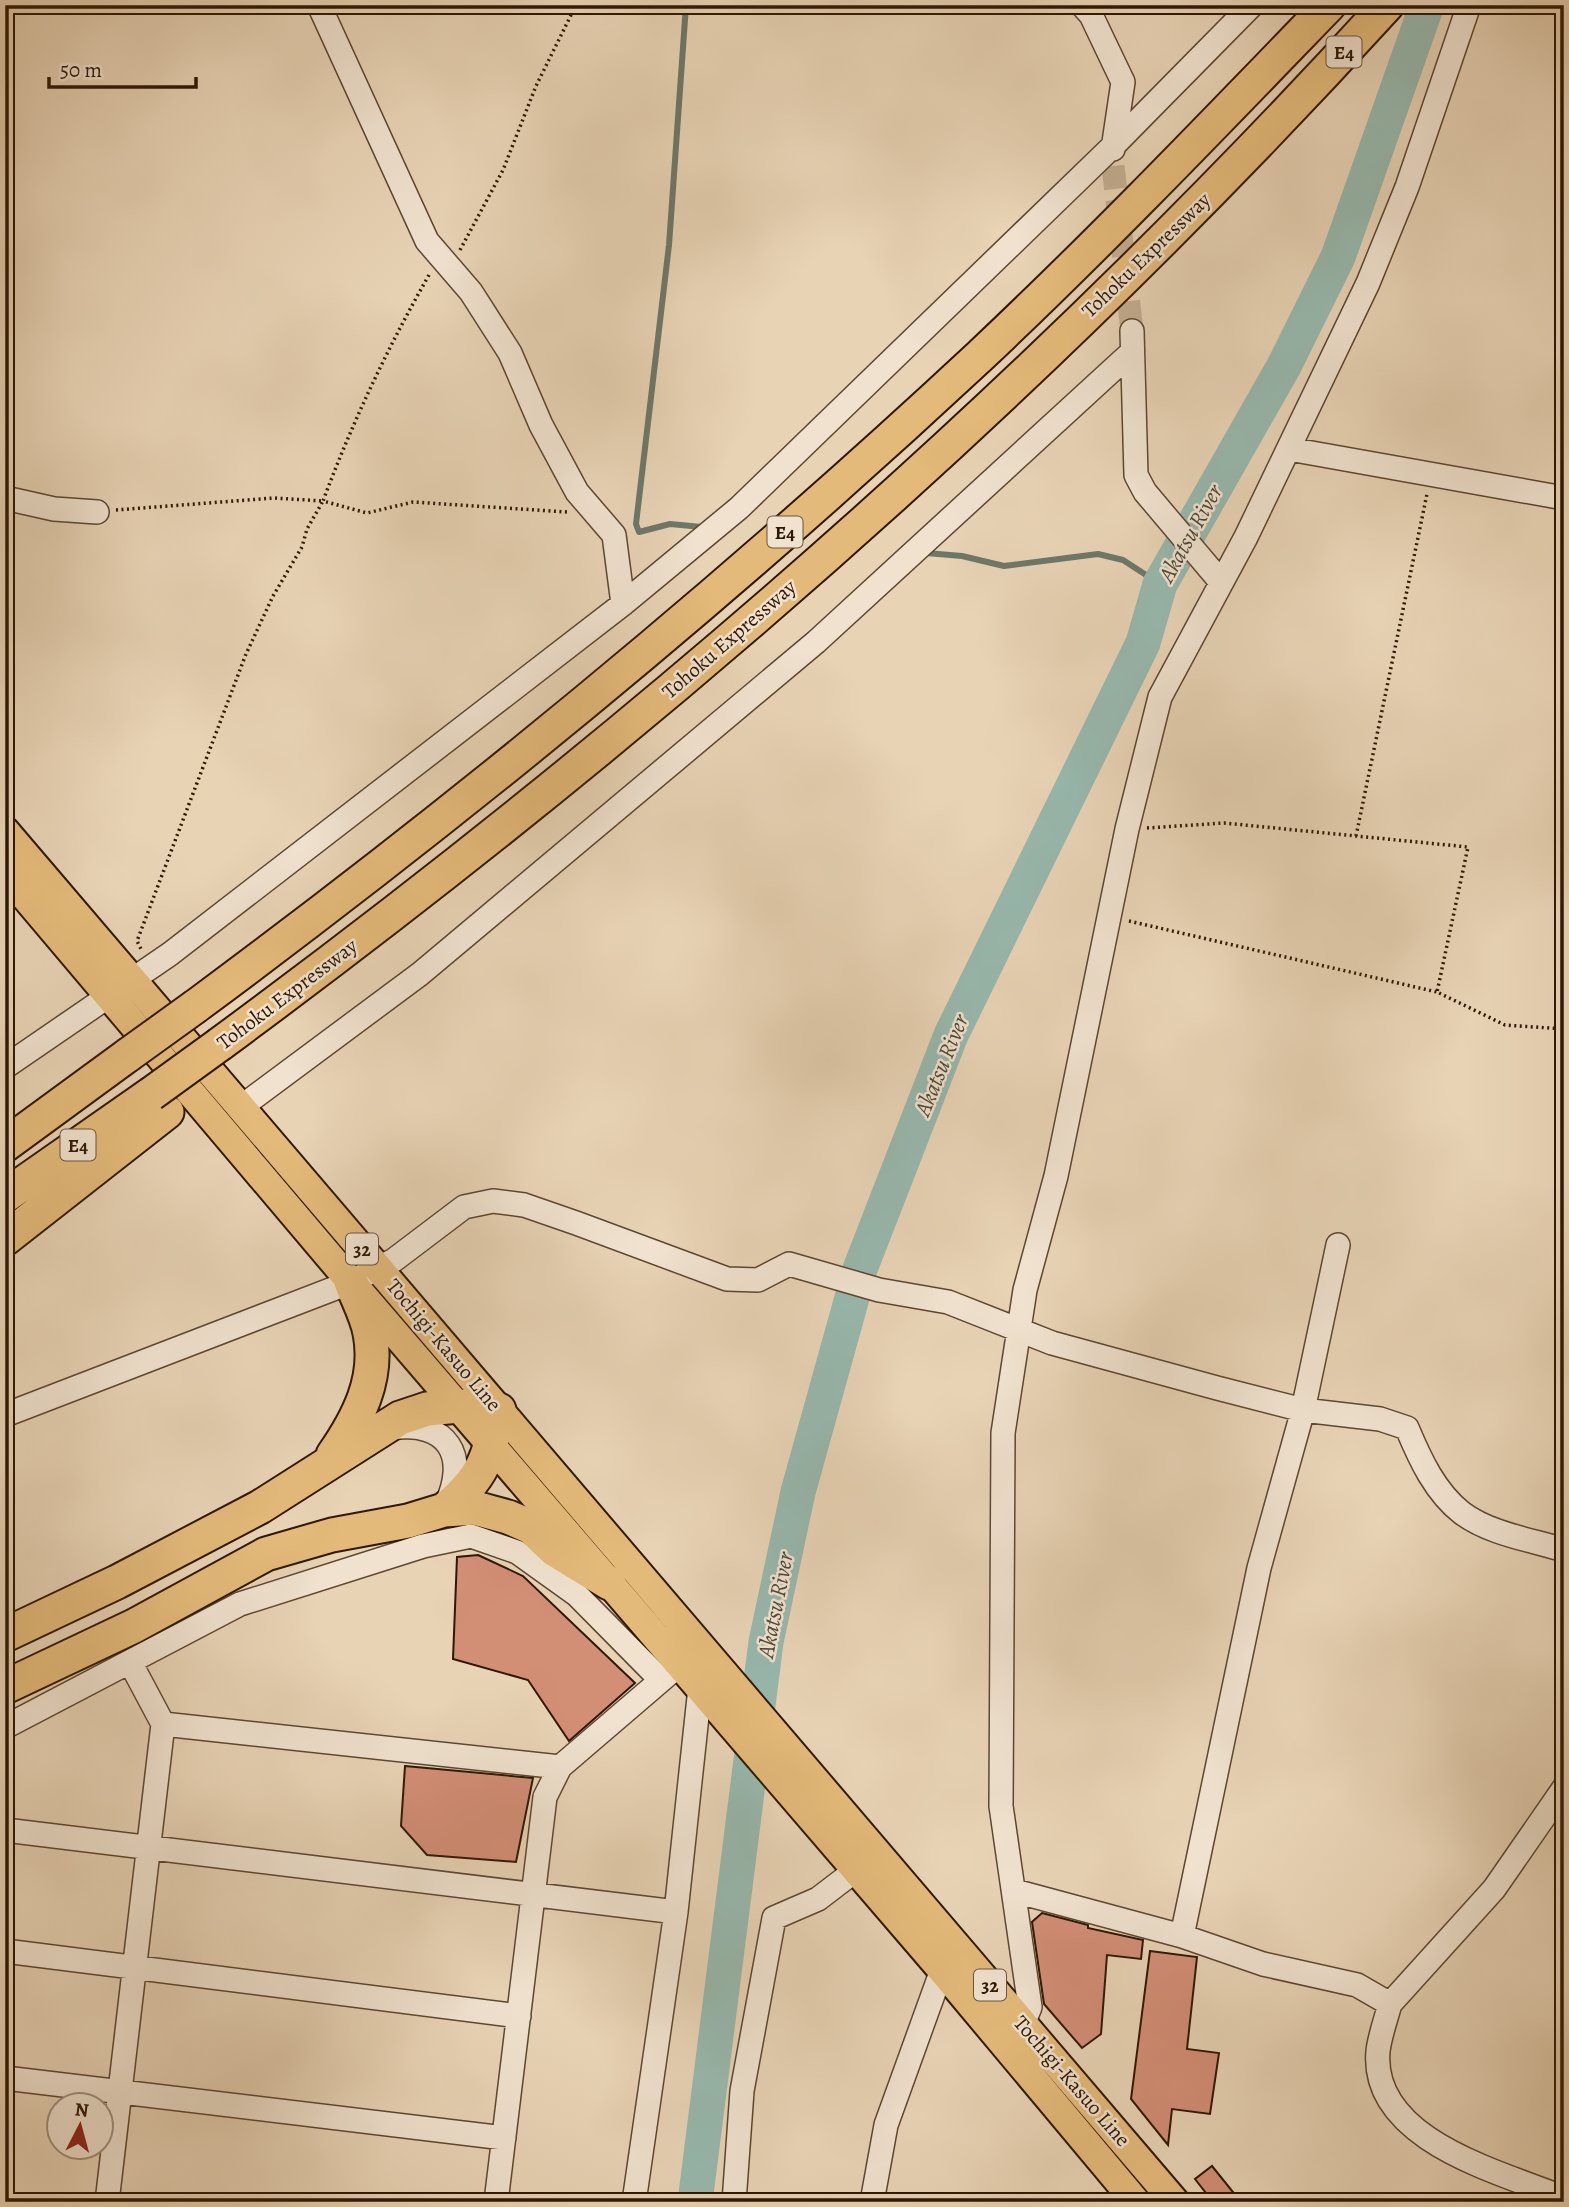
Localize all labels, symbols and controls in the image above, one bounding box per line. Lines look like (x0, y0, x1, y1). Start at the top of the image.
road number: E4 (1326, 36, 1362, 68)
scale bar (49, 46, 196, 90)
text: 50 m (60, 56, 102, 84)
street label: Tohoku Expressway (1075, 186, 1217, 324)
water label: Akatsu River (1150, 478, 1230, 588)
road number: E4 (768, 516, 802, 548)
street label: Tohoku Expressway (656, 573, 802, 705)
street label: Tohoku Expressway (211, 932, 363, 1056)
water label: Akatsu River (907, 1009, 976, 1122)
road number: E4 (60, 1130, 96, 1161)
road number: 32 (346, 1233, 378, 1264)
street label: Tochigi-Kasuo Line (380, 1273, 508, 1417)
water label: Akatsu River (750, 1549, 801, 1662)
road number: 32 (974, 1969, 1006, 2000)
street label: Tochigi-Kasuo Line (1007, 2009, 1137, 2153)
north arrow (46, 2092, 116, 2162)
text: N (73, 2096, 90, 2124)

